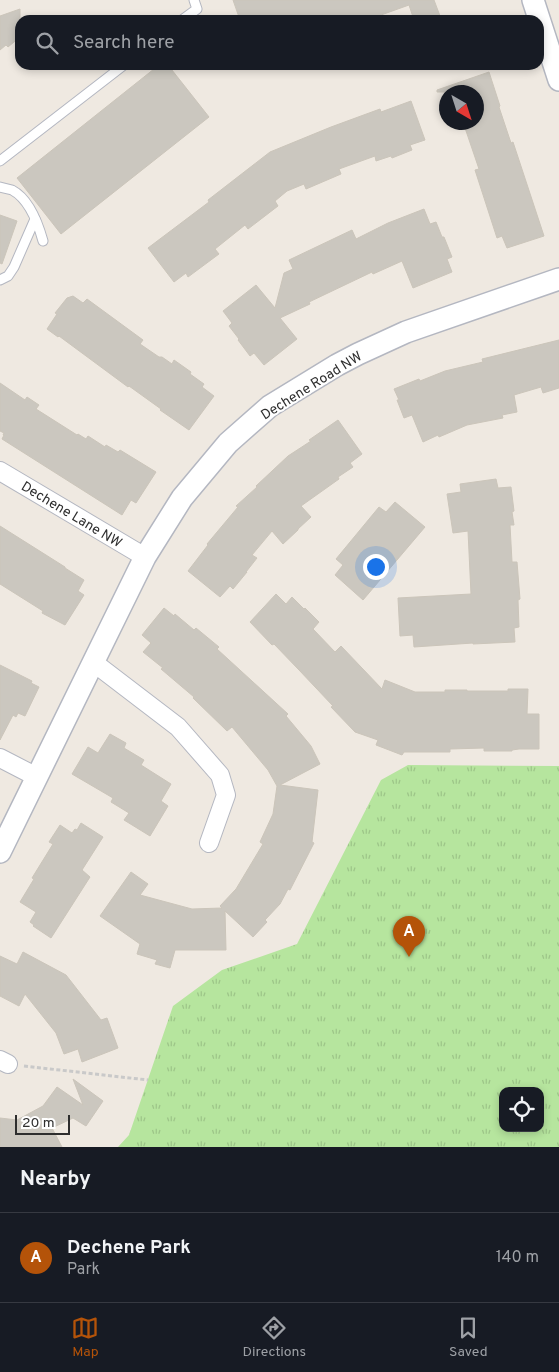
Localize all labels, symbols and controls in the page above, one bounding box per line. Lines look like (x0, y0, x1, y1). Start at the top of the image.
search box (15, 15, 544, 70)
icon: search (33, 29, 61, 57)
text: Search here (73, 31, 175, 55)
north arrow (439, 85, 484, 130)
street label: Dechene Road NW (258, 348, 366, 424)
street label: Dechene Lane NW (18, 478, 125, 552)
your location (363, 554, 389, 580)
pin: A (393, 916, 425, 957)
map controls (499, 1087, 544, 1132)
button: locate (499, 1087, 544, 1132)
scale bar (15, 1112, 70, 1135)
text: 20 m (22, 1115, 55, 1132)
text: Nearby (20, 1166, 91, 1193)
text: Dechene Park (67, 1236, 191, 1260)
text: A (30, 1248, 42, 1268)
text: 140 m (496, 1248, 539, 1268)
text: Park (67, 1260, 100, 1280)
tab: Map (71, 1314, 99, 1361)
tab: Directions (242, 1314, 306, 1361)
tab: Saved (449, 1314, 488, 1361)

